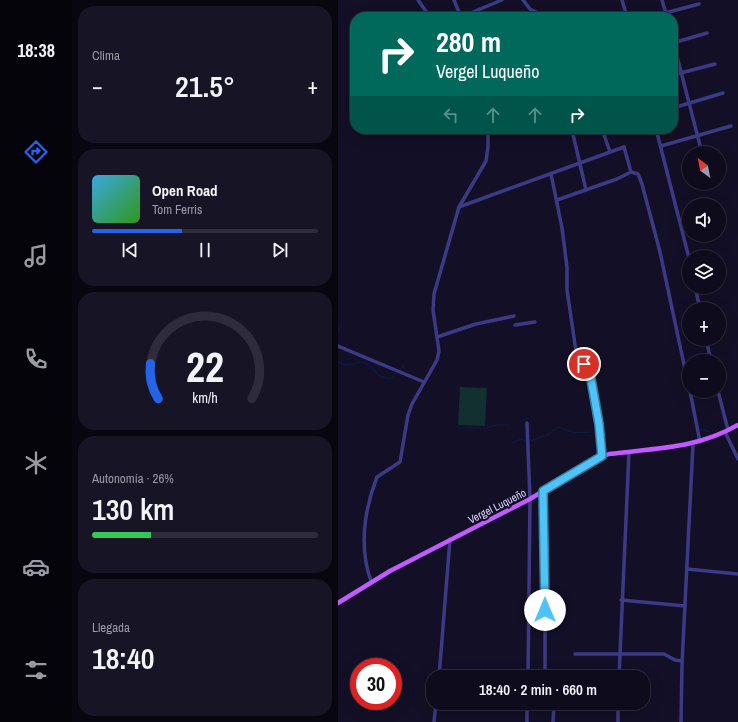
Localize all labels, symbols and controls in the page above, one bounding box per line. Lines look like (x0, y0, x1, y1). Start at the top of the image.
text: 280 m (436, 23, 501, 61)
icon: right (370, 28, 422, 80)
text: 18:38 (17, 38, 55, 63)
text: Clima (92, 47, 120, 64)
text: Vergel Luqueño (436, 59, 539, 84)
text: 21.5° (175, 66, 235, 106)
text: − (92, 71, 103, 101)
text: + (307, 71, 318, 101)
icon: left (440, 104, 462, 126)
icon: ahead (482, 104, 504, 126)
icon: ahead (524, 104, 546, 126)
icon: right (566, 104, 588, 126)
icon: directions (22, 138, 50, 166)
north arrow (682, 146, 726, 190)
map controls (682, 146, 726, 398)
text: Open Road (152, 180, 218, 201)
button: sound (682, 198, 726, 242)
text: Tom Ferris (152, 201, 202, 218)
icon: previous (119, 239, 141, 261)
icon: pause (194, 239, 216, 261)
icon: next (269, 239, 291, 261)
icon: music (22, 242, 50, 270)
button: layers (682, 250, 726, 294)
button: + (682, 302, 726, 346)
text: 22 (186, 339, 224, 395)
icon: phone (22, 345, 50, 373)
pin (567, 347, 601, 381)
icon: arrive (573, 353, 595, 375)
button: − (682, 354, 726, 398)
text: km/h (192, 388, 218, 407)
icon: climate (22, 449, 50, 477)
text: Autonomía · 26% (92, 470, 174, 487)
street label: Vergel Luqueño (466, 485, 528, 527)
text: 130 km (92, 489, 174, 529)
icon: car (22, 553, 50, 581)
position arrow (524, 589, 566, 631)
text: Llegada (92, 619, 130, 636)
text: 18:40 (92, 638, 154, 678)
icon: filters (22, 656, 50, 684)
speed limit sign: 30 (350, 658, 402, 710)
text: 18:40 · 2 min · 660 m (479, 679, 597, 700)

